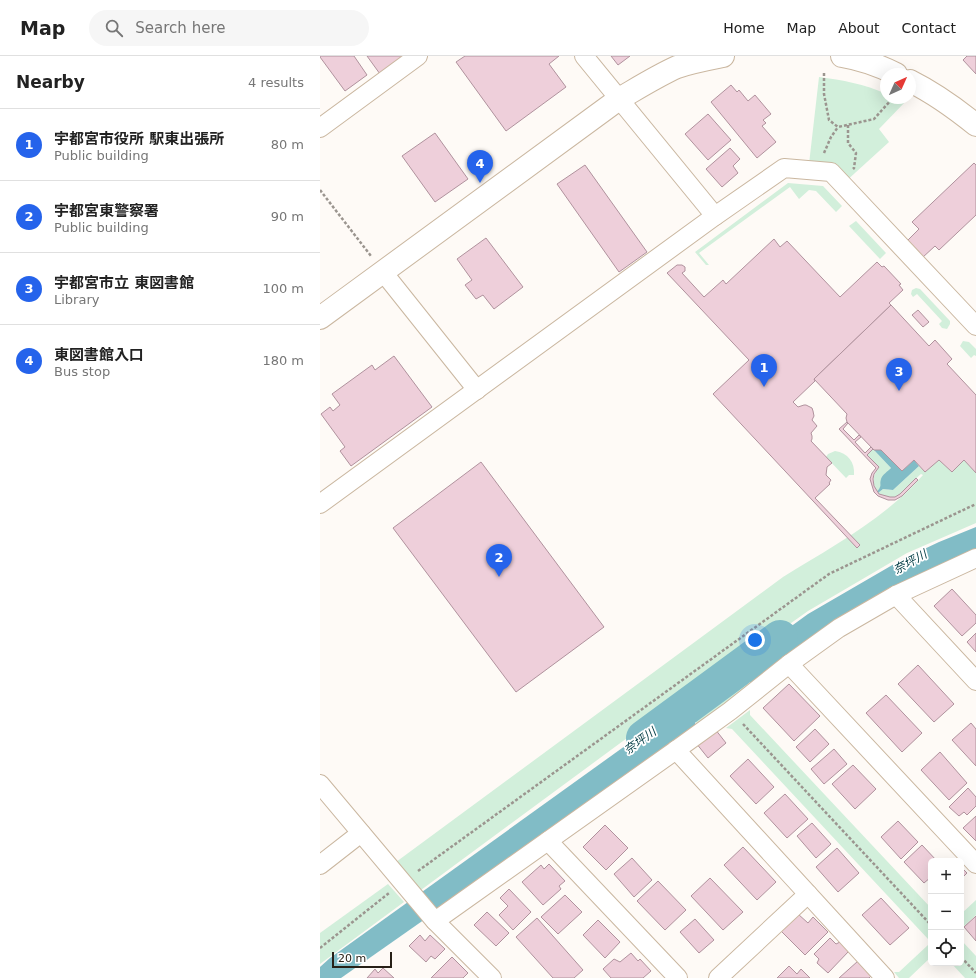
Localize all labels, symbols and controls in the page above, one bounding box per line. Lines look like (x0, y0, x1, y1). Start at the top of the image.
search box (89, 10, 369, 46)
text: Map (20, 17, 65, 39)
icon: search (103, 17, 125, 39)
text: Search here (135, 19, 225, 37)
text: Home (723, 20, 765, 36)
text: Map (787, 20, 816, 36)
text: About (838, 20, 880, 36)
text: Contact (902, 20, 956, 36)
north arrow (880, 68, 916, 104)
text: Nearby (16, 72, 85, 92)
text: 4 results (248, 75, 304, 90)
text: 宇都宮市役所 駅東出張所 (54, 130, 224, 148)
text: 1 (24, 137, 34, 152)
text: 80 m (271, 137, 304, 152)
text: Public building (54, 148, 149, 163)
pin: 4 (467, 150, 493, 183)
text: 宇都宮東警察署 (54, 202, 159, 220)
text: 2 (24, 209, 34, 224)
text: 90 m (271, 209, 304, 224)
text: Public building (54, 220, 149, 235)
text: 宇都宮市立 東図書館 (54, 274, 194, 292)
text: 3 (24, 281, 34, 296)
text: 100 m (262, 281, 304, 296)
text: Library (54, 292, 99, 307)
text: 東図書館入口 (54, 346, 144, 364)
text: 4 (24, 353, 34, 368)
text: 180 m (262, 353, 304, 368)
pin: 1 (751, 354, 777, 387)
pin: 3 (886, 358, 912, 391)
text: Bus stop (54, 364, 110, 379)
pin: 2 (486, 544, 512, 577)
water label: 奈坪川 (891, 546, 931, 577)
your location (745, 630, 765, 650)
water label: 奈坪川 (621, 724, 660, 757)
map controls (928, 858, 964, 966)
button: + (928, 858, 964, 894)
button: − (928, 894, 964, 930)
button: locate (928, 930, 964, 966)
scale bar (332, 950, 392, 969)
text: 20 m (338, 952, 366, 965)

